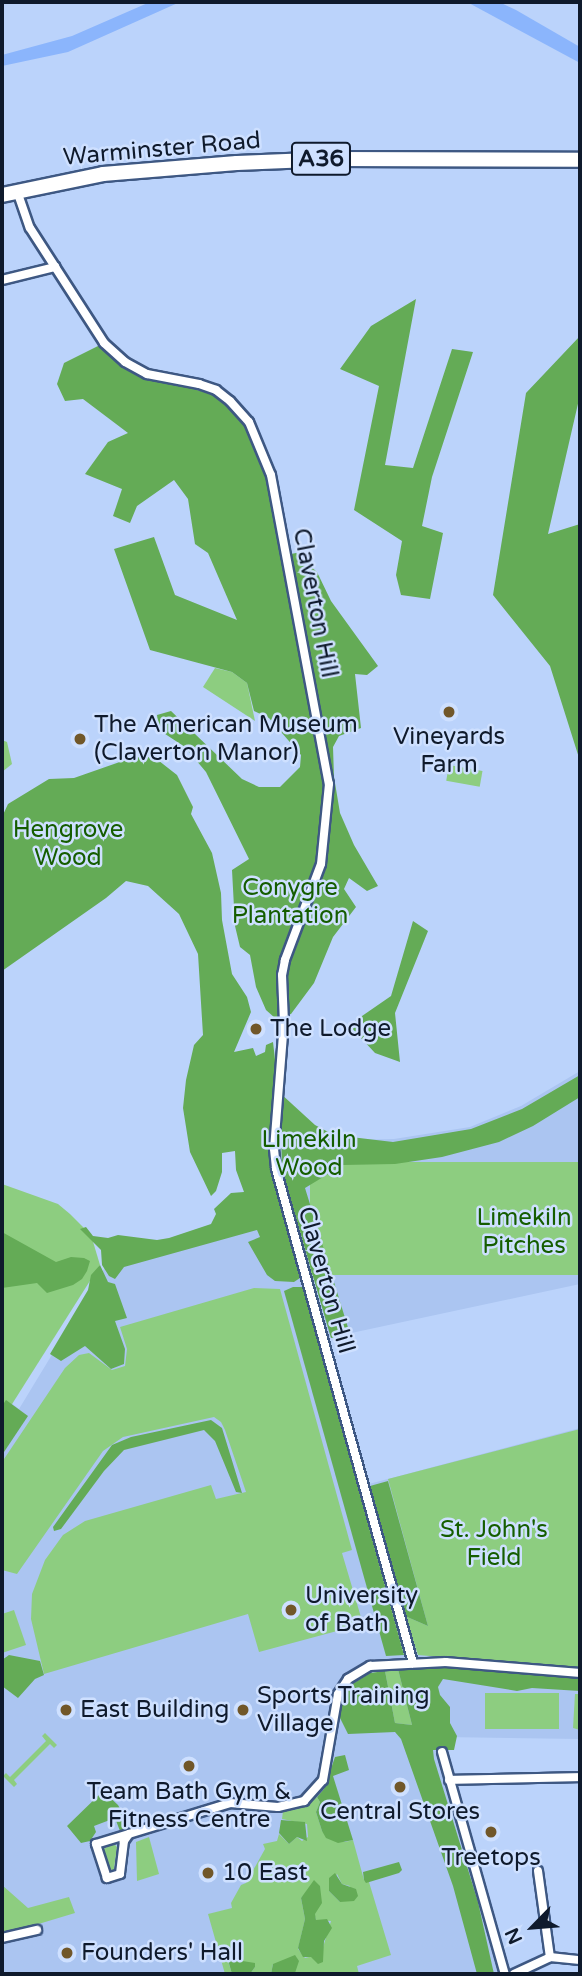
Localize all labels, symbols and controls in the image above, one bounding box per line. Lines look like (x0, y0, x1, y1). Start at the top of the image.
street label: Warminster Road (62, 126, 262, 172)
road number: A36 (290, 140, 352, 178)
street label: Claverton Hill (286, 526, 344, 680)
marker: Vineyards Farm (441, 704, 457, 720)
place label: The American Museum (Claverton Manor) (94, 711, 358, 767)
place label: Vineyards Farm (393, 723, 505, 779)
marker: The American Museum (Claverton Manor) (72, 731, 88, 747)
park label: Hengrove Wood (13, 816, 123, 872)
park label: Conygre Plantation (232, 874, 348, 930)
place label: The Lodge (270, 1015, 391, 1043)
marker: The Lodge (248, 1021, 264, 1037)
park label: Limekiln Wood (261, 1126, 357, 1182)
street label: Claverton Hill (291, 1203, 361, 1357)
park label: Limekiln Pitches (476, 1204, 572, 1260)
park label: St. John's Field (440, 1516, 548, 1572)
place label: University of Bath (305, 1582, 418, 1638)
marker: University of Bath (283, 1602, 299, 1618)
place label: Sports Training Village (257, 1682, 430, 1738)
place label: East Building (80, 1696, 229, 1724)
marker: East Building (58, 1702, 74, 1718)
marker: Sports Training Village (235, 1702, 251, 1718)
marker: Team Bath Gym & Fitness Centre (181, 1758, 197, 1774)
place label: Team Bath Gym & Fitness Centre (86, 1778, 292, 1834)
marker: Central Stores (392, 1779, 408, 1795)
place label: Central Stores (320, 1798, 480, 1826)
marker: Treetops (483, 1824, 499, 1840)
place label: Treetops (441, 1844, 541, 1872)
place label: 10 East (222, 1859, 308, 1887)
marker: 10 East (200, 1865, 216, 1881)
north arrow (498, 1892, 568, 1962)
text: N (501, 1924, 527, 1947)
place label: Founders' Hall (81, 1939, 243, 1967)
marker: Founders' Hall (59, 1945, 75, 1961)

